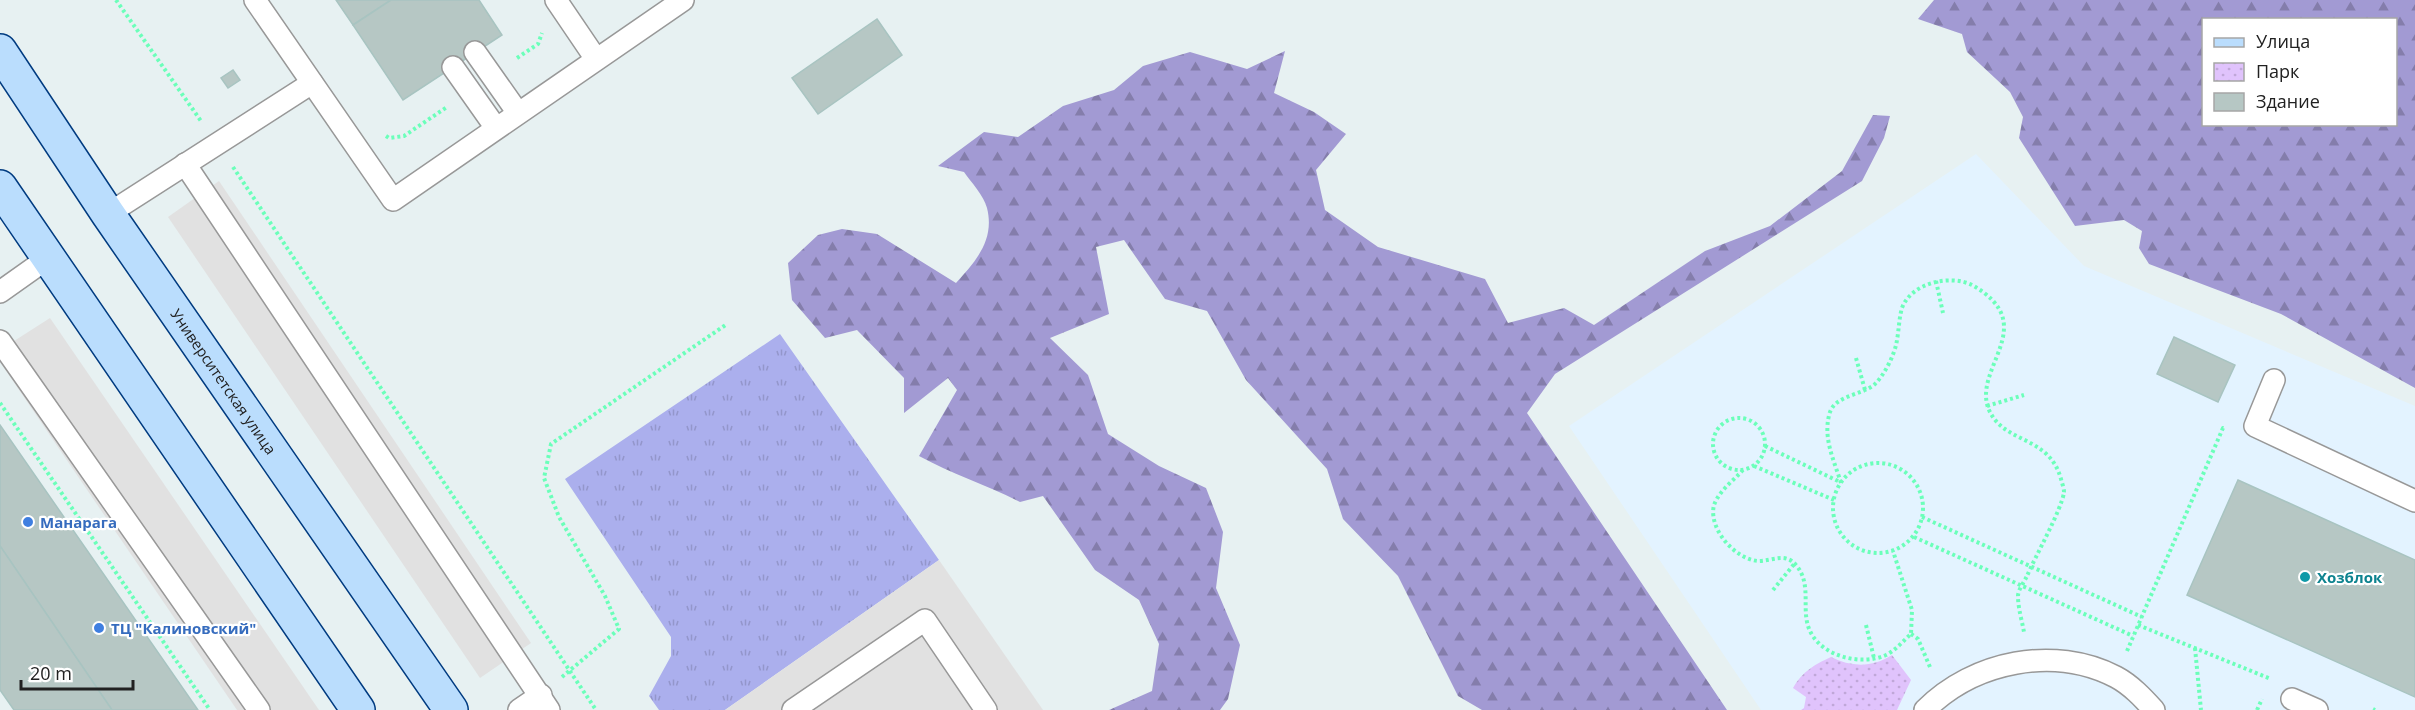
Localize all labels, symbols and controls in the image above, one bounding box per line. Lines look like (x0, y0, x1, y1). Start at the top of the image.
legend (2202, 18, 2397, 126)
text: Улица (2256, 29, 2310, 53)
text: Парк (2256, 59, 2300, 83)
text: Здание (2256, 89, 2320, 113)
street label: Университетская улица (166, 305, 281, 458)
place label: Манарага (40, 512, 117, 532)
marker: Манарага (21, 515, 35, 529)
place label: Хозблок (2317, 567, 2383, 587)
marker: Хозблок (2298, 570, 2312, 584)
place label: ТЦ "Калиновский" (111, 618, 256, 638)
marker: ТЦ "Калиновский" (92, 621, 106, 635)
scale bar (21, 653, 134, 691)
text: 20 m (30, 661, 72, 685)

